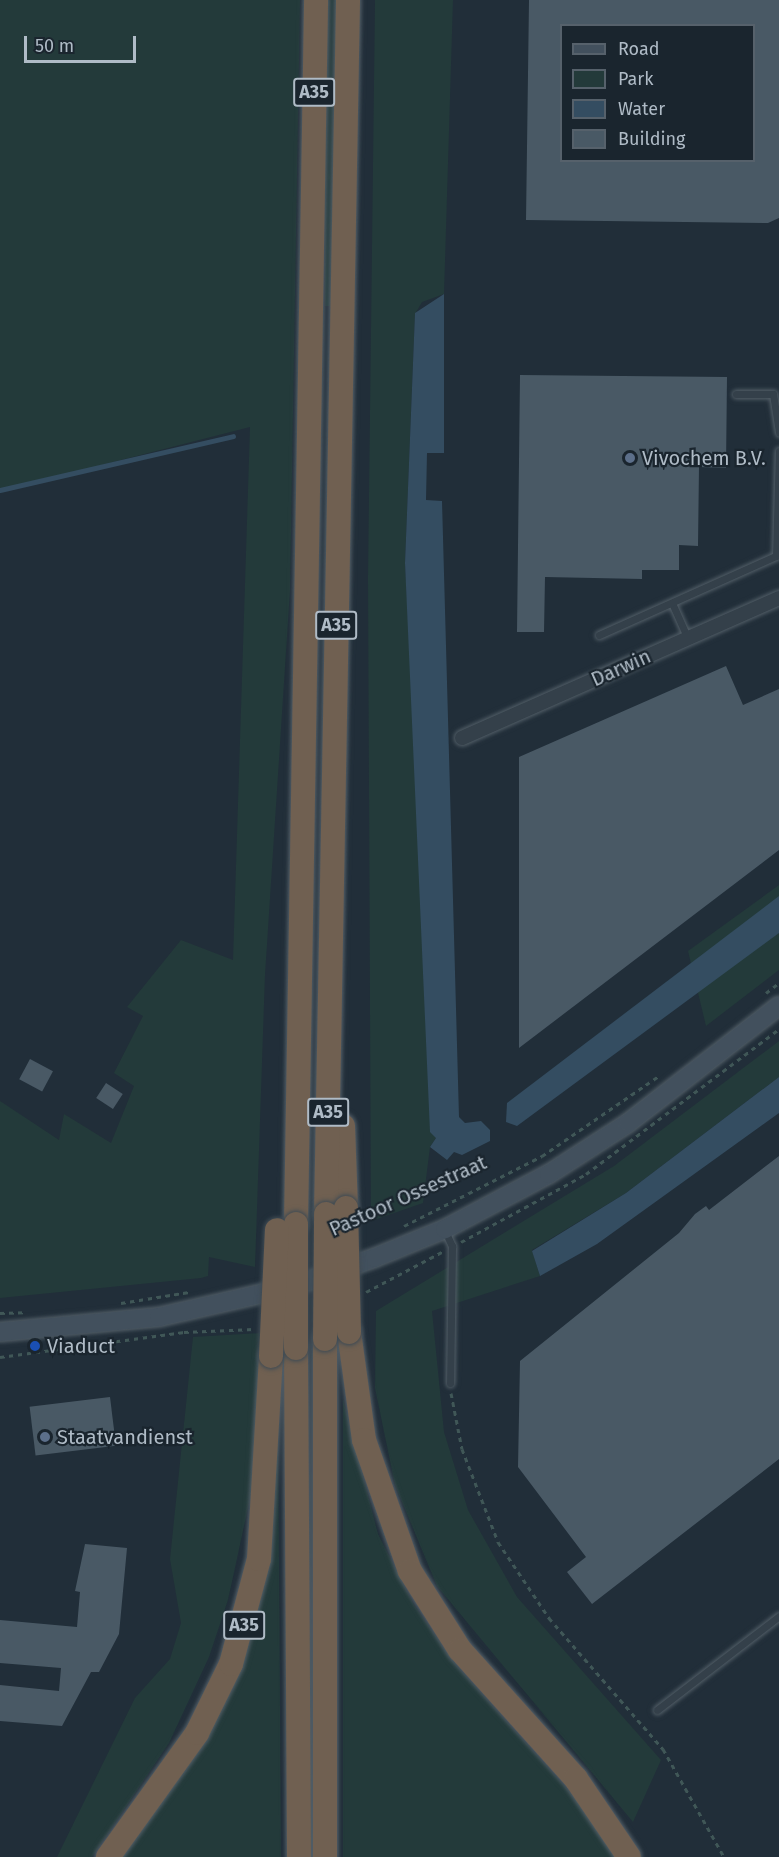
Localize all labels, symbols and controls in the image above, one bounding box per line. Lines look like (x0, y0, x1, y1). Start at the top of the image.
scale bar (27, 24, 140, 62)
legend (560, 24, 755, 162)
text: 50 m (35, 35, 74, 57)
text: Road (618, 38, 660, 60)
text: Park (618, 68, 653, 90)
road number: A35 (293, 77, 335, 107)
text: Water (618, 98, 665, 120)
text: Building (618, 128, 685, 150)
place label: Vivochem B.V. (642, 446, 766, 470)
marker: Vivochem B.V. (623, 451, 637, 465)
road number: A35 (315, 610, 357, 640)
street label: Darwin (587, 644, 655, 692)
road number: A35 (307, 1097, 349, 1127)
street label: Pastoor Ossestraat (326, 1151, 490, 1241)
place label: Viaduct (47, 1334, 115, 1358)
marker: Viaduct (28, 1339, 42, 1353)
place label: Staatvandienst (57, 1425, 193, 1449)
marker: Staatvandienst (38, 1430, 52, 1444)
road number: A35 (223, 1610, 265, 1640)

